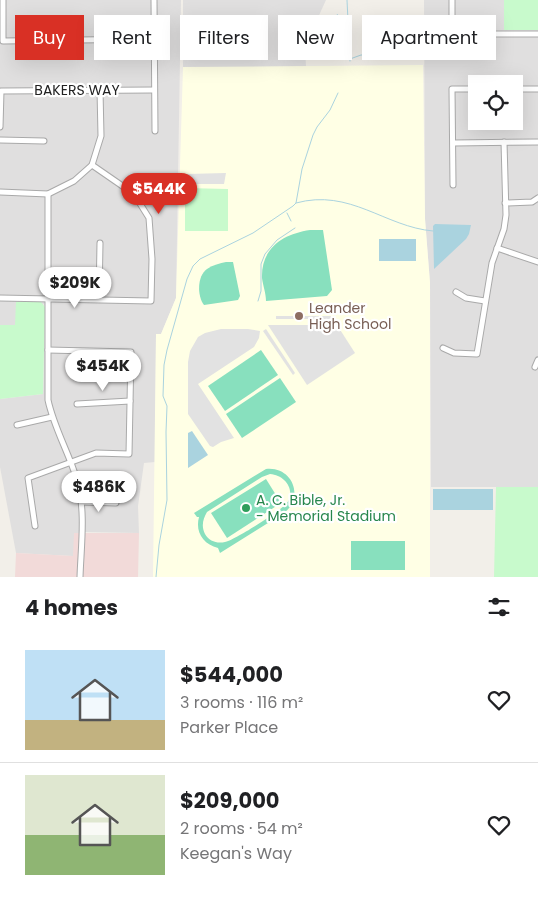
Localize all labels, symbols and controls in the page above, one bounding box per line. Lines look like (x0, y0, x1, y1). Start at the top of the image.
chip: Buy (15, 15, 84, 60)
chip: Rent (94, 15, 170, 60)
chip: Filters (180, 15, 268, 60)
chip: New (278, 15, 352, 60)
chip: Apartment (362, 15, 496, 60)
map controls (468, 75, 523, 130)
button: locate (468, 75, 523, 130)
street label: BAKERS WAY (34, 80, 120, 100)
pin: $544K (124, 172, 194, 215)
text: $544K (132, 177, 186, 200)
pin: $209K (40, 266, 110, 309)
text: $209K (49, 271, 101, 294)
place label: Leander High School (309, 298, 391, 334)
marker: Leander High School (293, 310, 305, 322)
pin: $454K (68, 350, 138, 392)
text: $454K (76, 354, 130, 377)
pin: $486K (64, 470, 134, 513)
text: $486K (72, 475, 126, 498)
place label: A. C. Bible, Jr. - Memorial Stadium (256, 490, 396, 526)
marker: A. C. Bible, Jr. - Memorial Stadium (240, 502, 252, 514)
text: 4 homes (25, 593, 118, 622)
icon: filters (485, 593, 513, 621)
text: $544,000 (180, 660, 283, 689)
icon: home (65, 670, 125, 730)
icon: heart (485, 686, 513, 714)
text: 3 rooms · 116 m² (180, 691, 303, 714)
text: Parker Place (180, 716, 278, 739)
text: $209,000 (180, 786, 280, 815)
icon: home (65, 795, 125, 855)
icon: heart (485, 811, 513, 839)
text: 2 rooms · 54 m² (180, 817, 303, 840)
text: Keegan's Way (180, 842, 292, 865)

